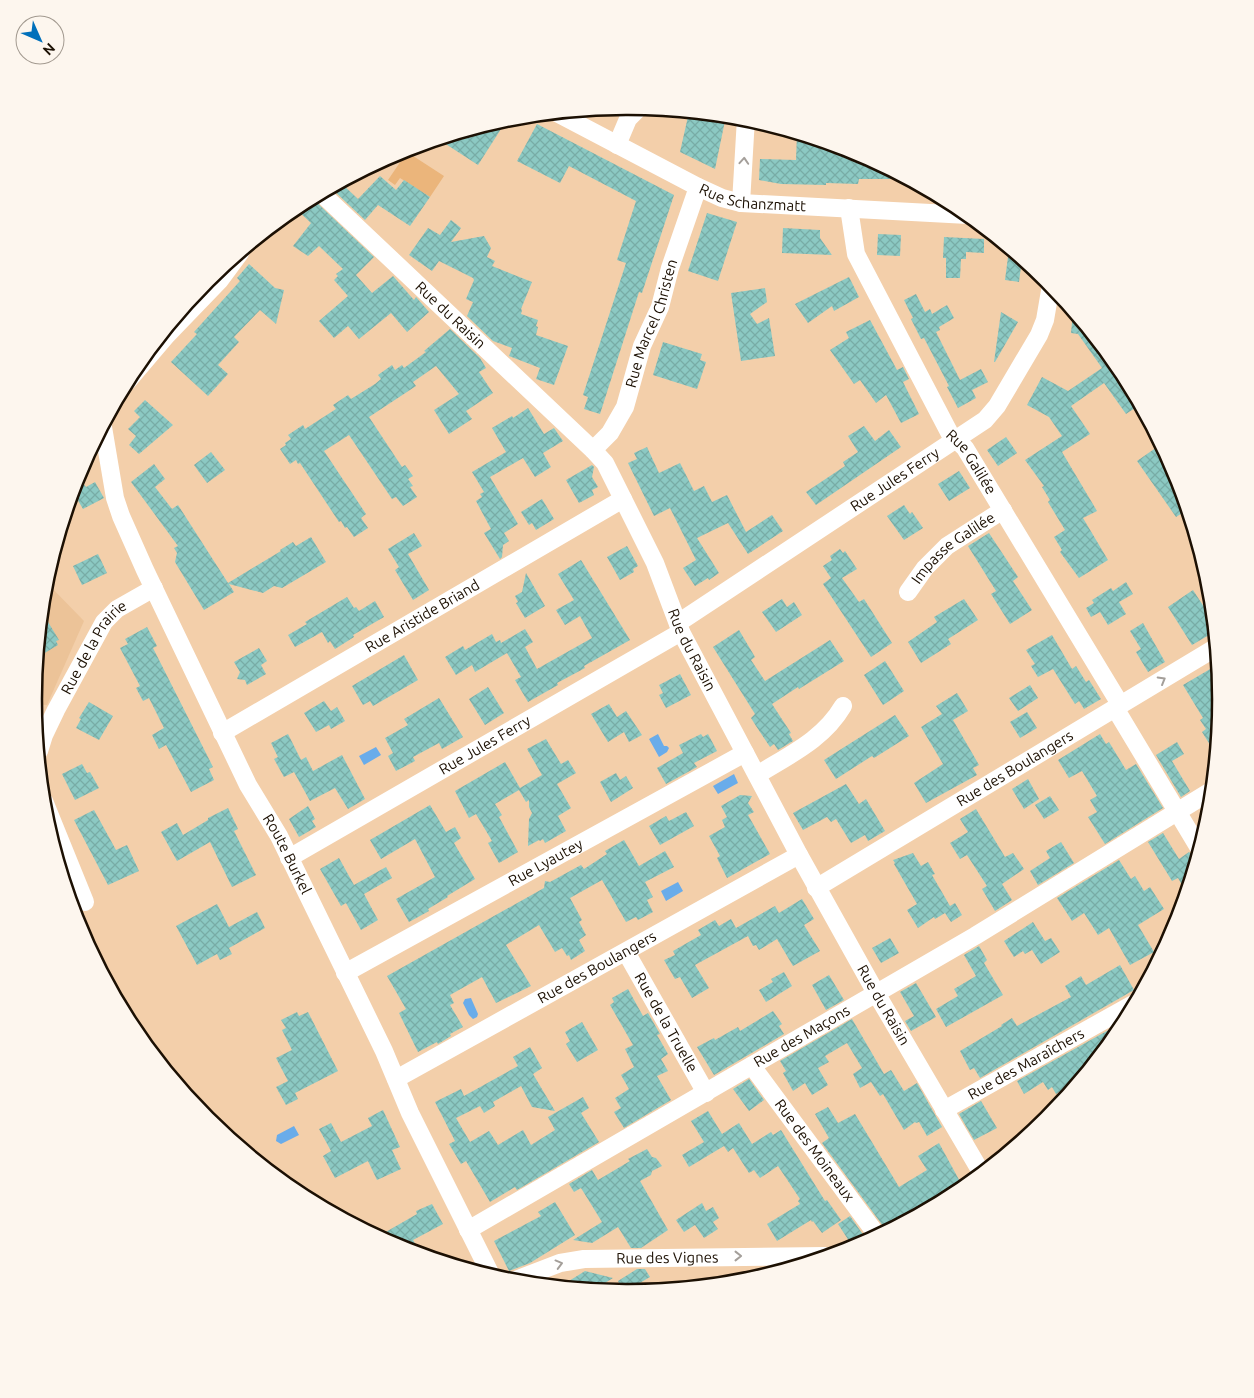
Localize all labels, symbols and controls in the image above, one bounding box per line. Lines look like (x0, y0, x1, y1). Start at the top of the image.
north arrow (15, 15, 65, 65)
text: N (40, 40, 59, 59)
one-way arrow (738, 156, 749, 164)
street label: Rue Schanzmatt (697, 180, 807, 214)
street label: Rue Marcel Christen (622, 257, 680, 389)
street label: Rue du Raisin (412, 278, 489, 352)
street label: Rue Galilée (943, 426, 1000, 497)
street label: Rue Jules Ferry (847, 444, 942, 515)
street label: Impasse Galilée (908, 508, 998, 587)
street label: Rue Aristide Briand (362, 576, 482, 656)
street label: Rue de la Prairie (57, 597, 129, 697)
street label: Rue du Raisin (665, 606, 720, 694)
one-way arrow (1156, 676, 1165, 686)
street label: Rue Jules Ferry (436, 712, 533, 778)
street label: Rue des Boulangers (953, 726, 1076, 810)
street label: Route Burkel (260, 811, 315, 897)
street label: Rue Lyautey (505, 835, 585, 889)
street label: Rue des Boulangers (535, 927, 659, 1007)
street label: Rue du Raisin (854, 962, 914, 1048)
street label: Rue de la Truelle (631, 969, 701, 1075)
street label: Rue des Maçons (751, 1001, 853, 1070)
street label: Rue des Maraîchers (965, 1024, 1087, 1103)
street label: Rue des Moineaux (771, 1096, 858, 1205)
street label: Rue des Vignes (616, 1248, 719, 1267)
one-way arrow (734, 1251, 742, 1261)
one-way arrow (554, 1260, 562, 1270)

